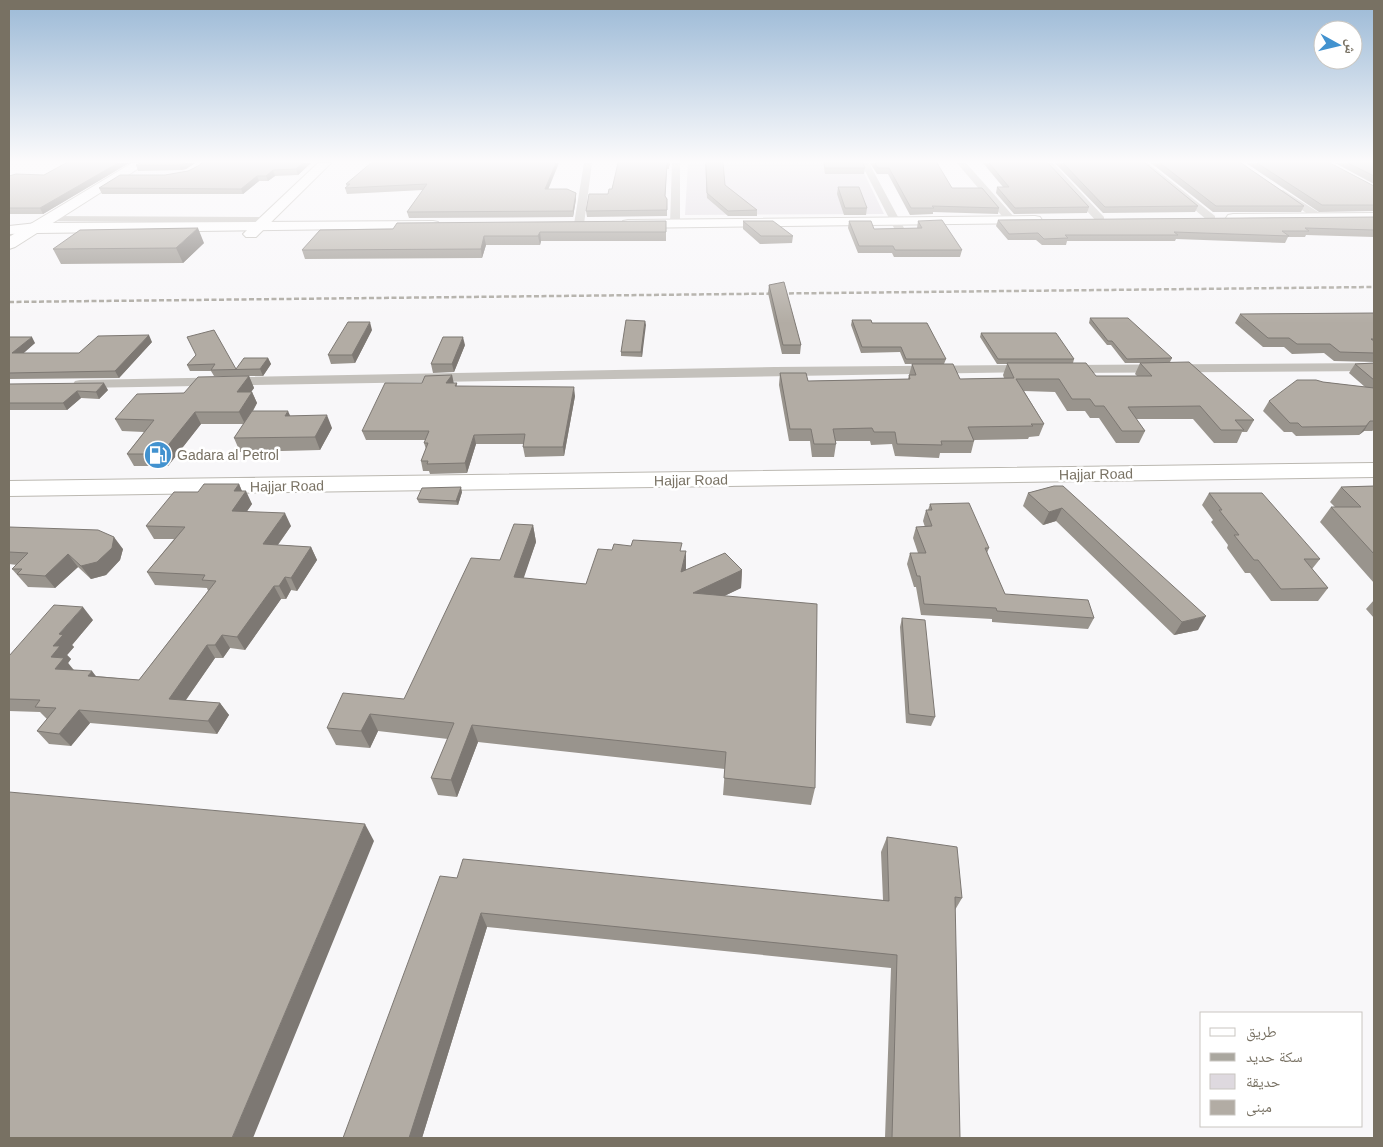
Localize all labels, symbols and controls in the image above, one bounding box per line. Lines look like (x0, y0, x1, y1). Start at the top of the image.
north arrow (1313, 20, 1363, 70)
text: ش (1341, 38, 1360, 55)
fuel station icon: Gadara al Petrol (143, 440, 173, 470)
place label: Gadara al Petrol (177, 447, 279, 463)
street label: Hajjar Road (1059, 465, 1133, 483)
street label: Hajjar Road (654, 471, 728, 489)
street label: Hajjar Road (250, 477, 324, 495)
legend (1200, 1012, 1363, 1127)
text: طريق (1246, 1023, 1277, 1042)
text: سكة حديد (1246, 1048, 1303, 1065)
text: حديقة (1246, 1073, 1281, 1090)
text: مبنى (1246, 1098, 1272, 1117)

